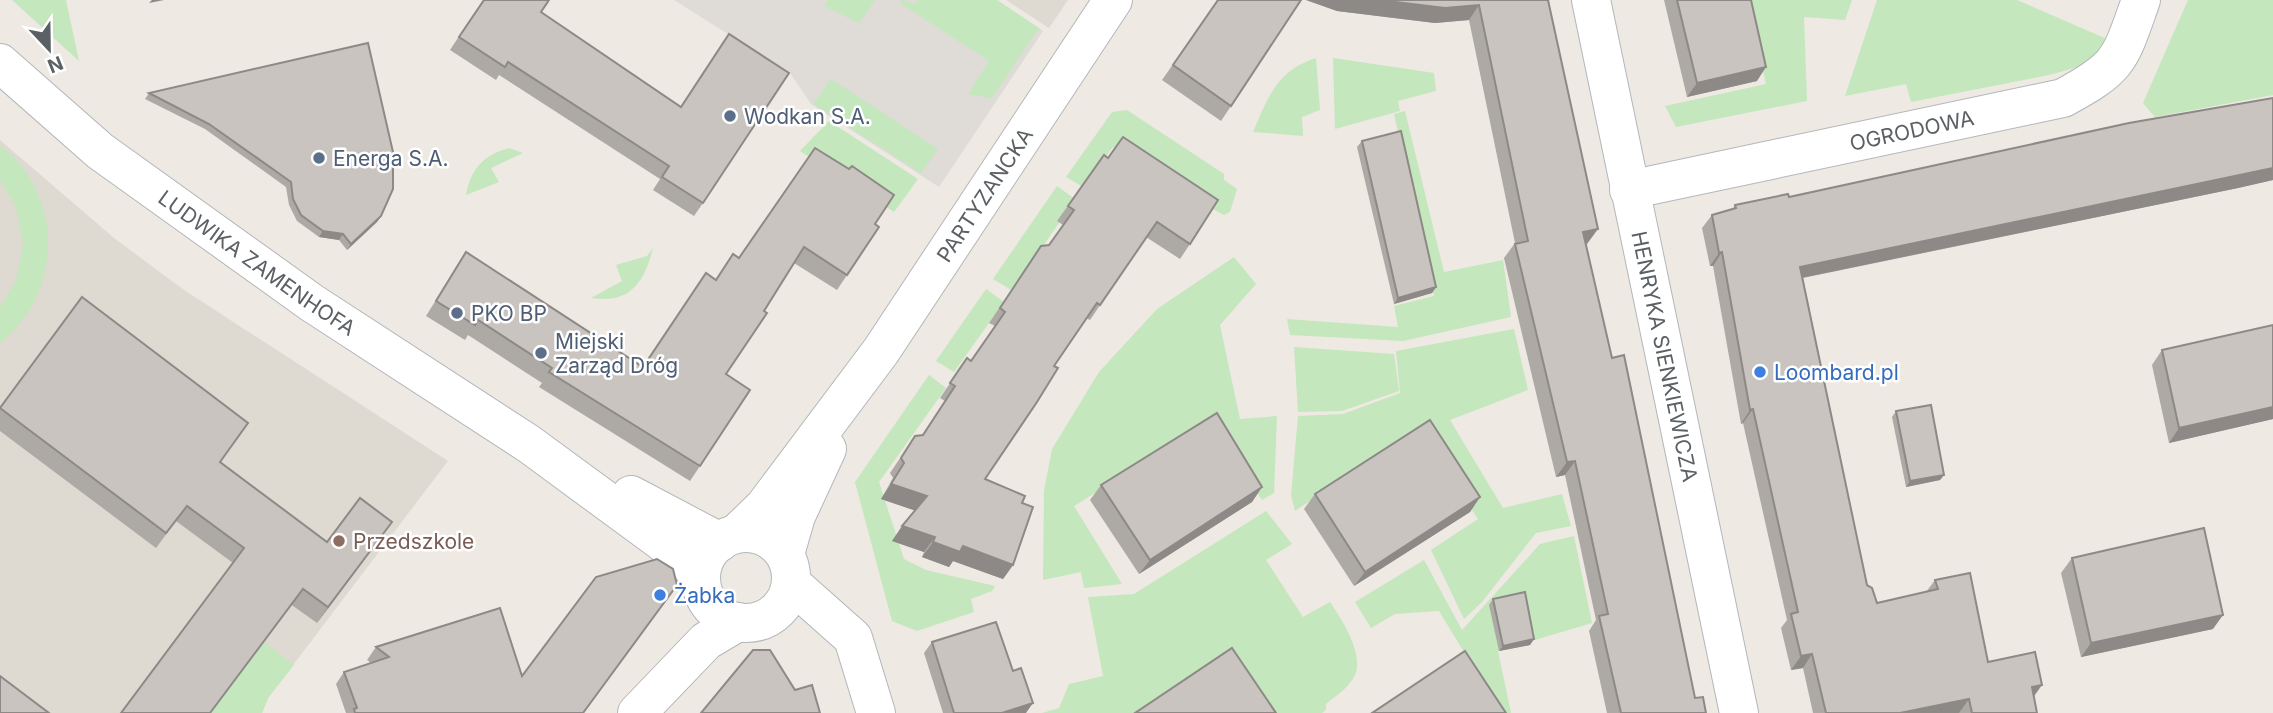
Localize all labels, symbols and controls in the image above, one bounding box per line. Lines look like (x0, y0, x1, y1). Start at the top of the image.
north arrow (14, 14, 84, 84)
text: N (44, 51, 66, 78)
place label: Wodkan S.A. (744, 104, 871, 129)
street label: OGRODOWA (1847, 105, 1976, 155)
marker: Wodkan S.A. (722, 108, 738, 124)
street label: PARTYZANCKA (931, 123, 1038, 266)
place label: Energa S.A. (333, 146, 448, 171)
marker: Energa S.A. (311, 150, 327, 166)
street label: LUDWIKA ZAMENHOFA (154, 185, 360, 341)
street label: HENRYKA SIENKIEWICZA (1627, 229, 1703, 484)
place label: PKO BP (471, 301, 547, 326)
marker: PKO BP (449, 305, 465, 321)
place label: Miejski Zarząd Dróg (555, 329, 678, 378)
marker: Miejski Zarząd Dróg (533, 345, 549, 361)
place label: Loombard.pl (1774, 360, 1899, 385)
marker: Loombard.pl (1752, 364, 1768, 380)
place label: Przedszkole (353, 529, 474, 554)
marker: Przedszkole (331, 533, 347, 549)
place label: Żabka (674, 582, 735, 608)
marker: Żabka (652, 587, 668, 603)

